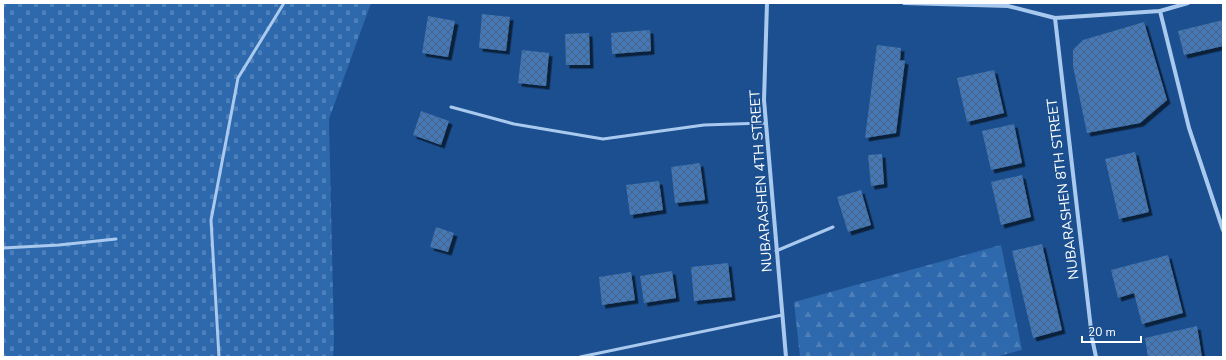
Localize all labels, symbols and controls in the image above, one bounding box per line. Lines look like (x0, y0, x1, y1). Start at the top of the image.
street label: NUBARASHEN 4TH STREET (745, 89, 777, 273)
street label: NUBARASHEN 8TH STREET (1042, 97, 1084, 281)
scale bar (1082, 318, 1141, 344)
text: 20 m (1088, 324, 1116, 340)

